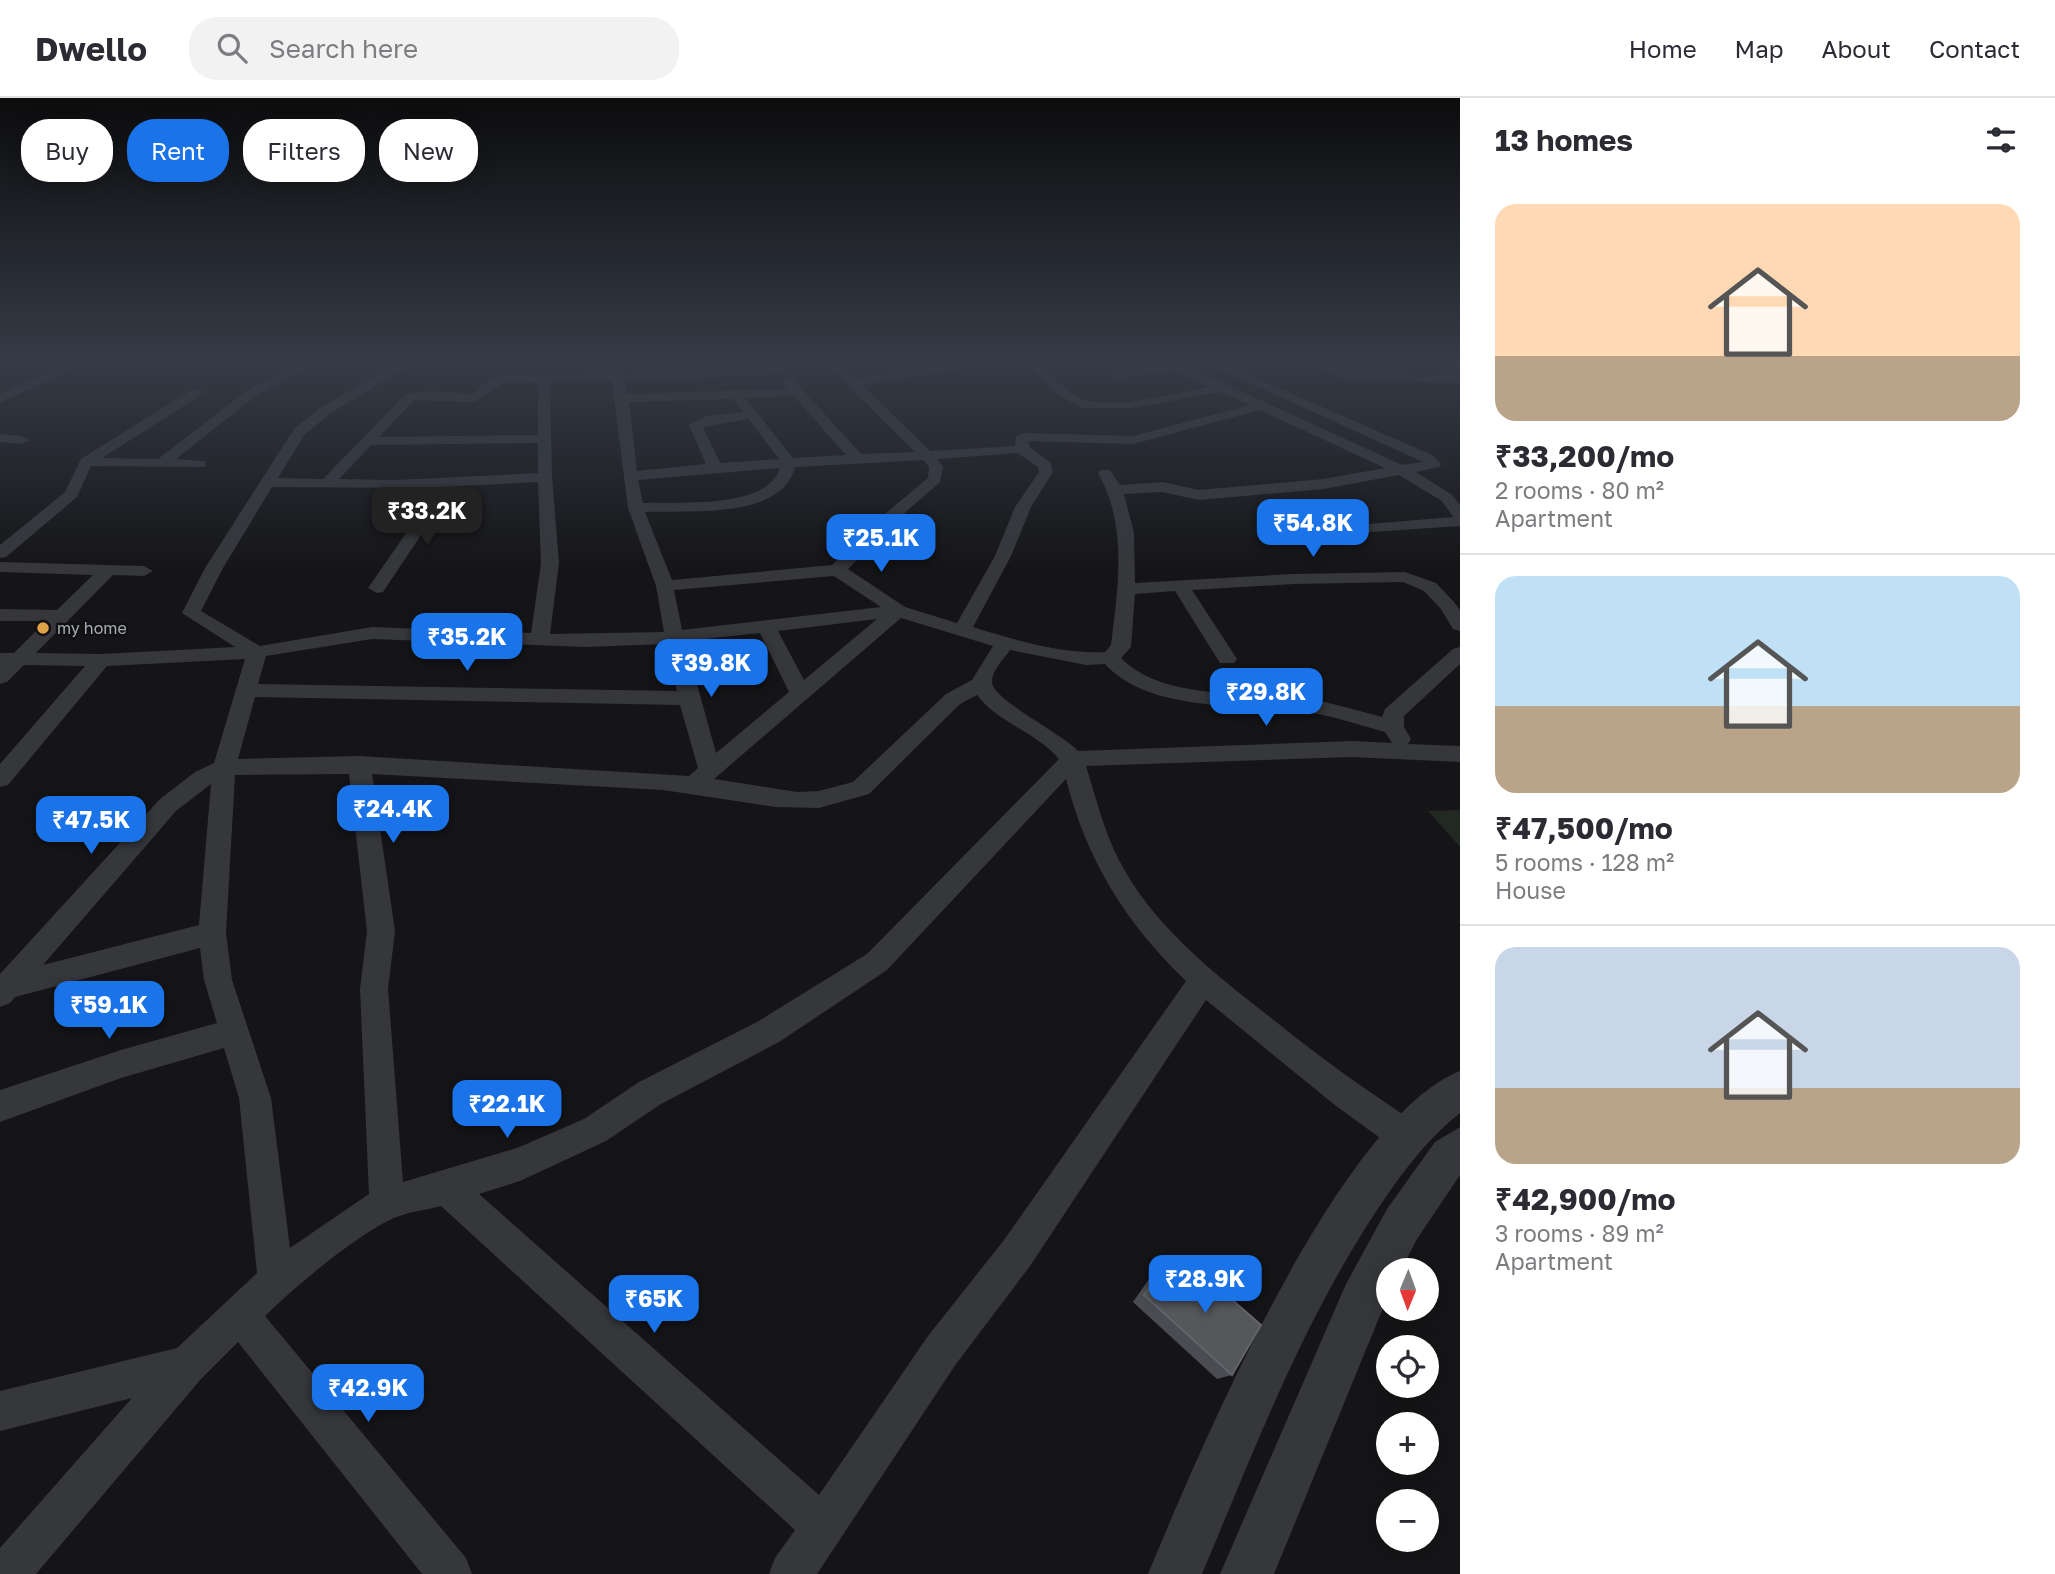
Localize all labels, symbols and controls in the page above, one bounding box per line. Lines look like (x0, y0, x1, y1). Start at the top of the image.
search box (189, 17, 679, 80)
text: Dwello (35, 29, 147, 68)
icon: search (213, 29, 251, 67)
text: Search here (269, 33, 418, 64)
text: Home (1629, 34, 1697, 63)
text: Map (1735, 34, 1784, 63)
text: About (1822, 34, 1891, 63)
text: Contact (1929, 34, 2020, 63)
chip: Buy (21, 119, 113, 182)
chip: Rent (127, 119, 229, 182)
chip: Filters (243, 119, 365, 182)
chip: New (379, 119, 478, 182)
icon: filters (1982, 121, 2020, 159)
text: 13 homes (1495, 122, 1633, 158)
icon: home (1695, 249, 1821, 375)
text: ₹33,200/mo (1495, 438, 1674, 474)
text: 2 rooms · 80 m² (1495, 476, 1664, 504)
pin: ₹33.2K (370, 488, 484, 547)
text: ₹33.2K (387, 496, 467, 524)
pin: ₹54.8K (1256, 500, 1370, 559)
text: Apartment (1495, 504, 1613, 532)
text: ₹54.8K (1273, 508, 1353, 536)
pin: ₹25.1K (824, 514, 938, 574)
text: ₹25.1K (842, 523, 920, 551)
pin: ₹35.2K (410, 614, 524, 673)
place label: my home (57, 618, 127, 638)
marker: my home (35, 620, 51, 636)
icon: home (1695, 621, 1821, 747)
text: ₹35.2K (427, 622, 507, 650)
pin: ₹39.8K (654, 640, 768, 699)
text: ₹39.8K (671, 648, 751, 676)
pin: ₹29.8K (1209, 668, 1323, 728)
text: ₹29.8K (1226, 677, 1306, 705)
pin: ₹24.4K (336, 786, 450, 845)
text: ₹24.4K (353, 794, 433, 822)
pin: ₹47.5K (34, 796, 148, 856)
text: ₹47.5K (52, 805, 130, 833)
text: ₹47,500/mo (1495, 810, 1673, 846)
text: 5 rooms · 128 m² (1495, 848, 1674, 876)
text: House (1495, 876, 1566, 904)
pin: ₹59.1K (52, 982, 166, 1041)
text: ₹59.1K (70, 990, 148, 1018)
icon: home (1695, 992, 1821, 1118)
pin: ₹22.1K (450, 1080, 564, 1140)
text: ₹22.1K (468, 1089, 546, 1117)
text: ₹42,900/mo (1495, 1181, 1676, 1217)
text: 3 rooms · 89 m² (1495, 1219, 1664, 1247)
text: Apartment (1495, 1247, 1613, 1275)
pin: ₹28.9K (1148, 1256, 1262, 1315)
north arrow (1376, 1258, 1438, 1321)
map controls (1376, 1258, 1439, 1552)
text: ₹28.9K (1165, 1264, 1245, 1292)
pin: ₹65K (613, 1276, 695, 1335)
text: ₹65K (625, 1284, 683, 1312)
button: locate (1376, 1335, 1439, 1398)
pin: ₹42.9K (311, 1364, 425, 1424)
text: ₹42.9K (328, 1373, 408, 1401)
button: + (1376, 1412, 1439, 1475)
button: − (1376, 1489, 1439, 1552)

